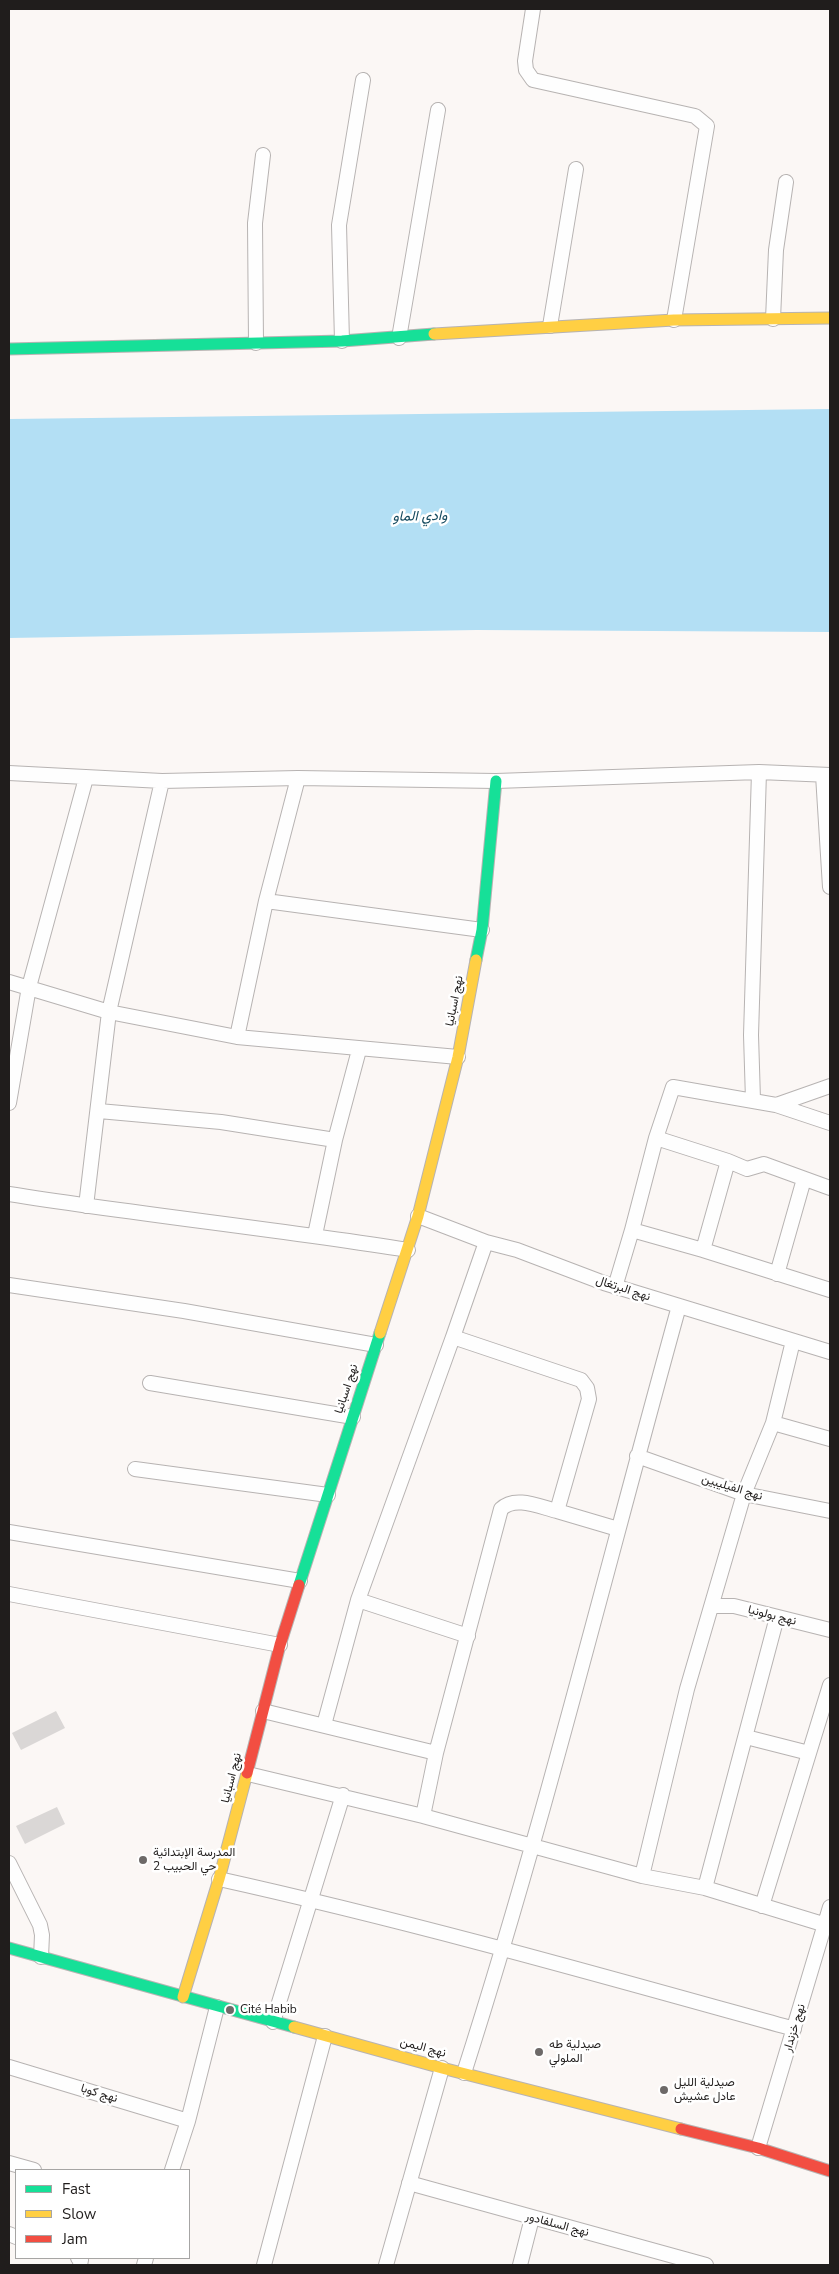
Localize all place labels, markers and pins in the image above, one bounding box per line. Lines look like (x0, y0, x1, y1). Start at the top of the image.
place label: المدرسة الإبتدائية حي الحبيب 2 (153, 1846, 235, 1874)
marker: المدرسة الإبتدائية حي الحبيب 2 (137, 1854, 149, 1866)
place label: Cité Habib (240, 2003, 297, 2017)
marker: Cité Habib (224, 2004, 236, 2016)
place label: صيدلية طه الملولي (549, 2038, 601, 2066)
marker: صيدلية طه الملولي (533, 2046, 545, 2058)
place label: صيدلية الليل عادل عشيش (674, 2076, 735, 2104)
marker: صيدلية الليل عادل عشيش (658, 2084, 670, 2096)

